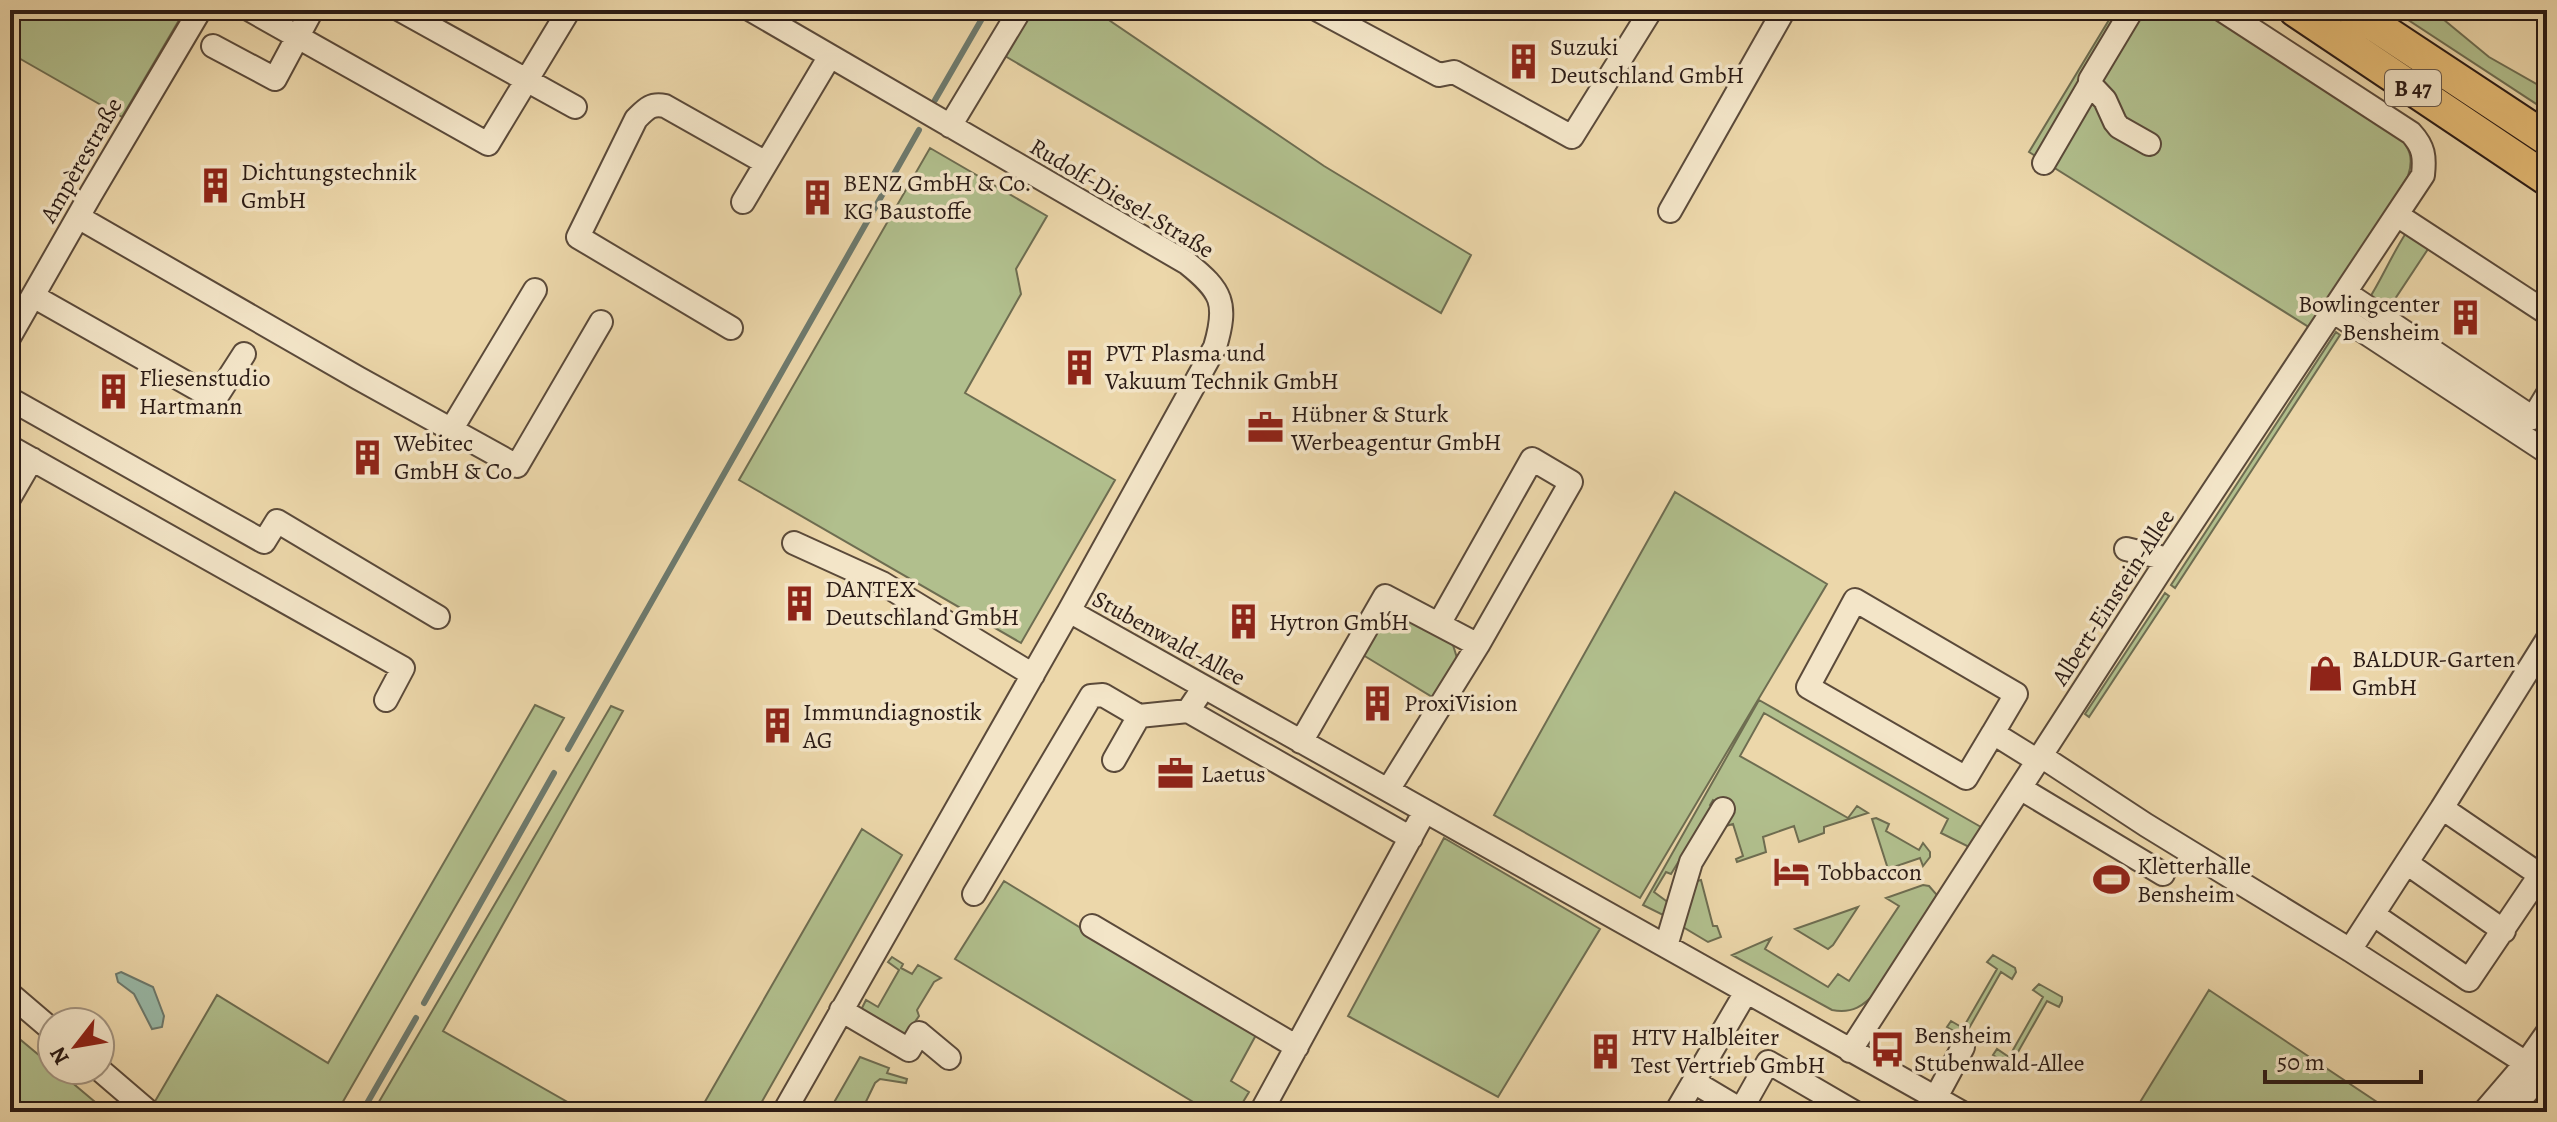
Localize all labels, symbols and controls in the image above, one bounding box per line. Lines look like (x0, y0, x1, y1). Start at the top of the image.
place label: Suzuki Deutschland GmbH (1550, 31, 1744, 91)
building icon: Suzuki Deutschland GmbH (1505, 42, 1543, 80)
road number: B 47 (2385, 70, 2441, 106)
street label: Ampèrestraße (32, 92, 130, 229)
street label: Rudolf-Diesel-Straße (1024, 130, 1220, 266)
place label: Dichtungstechnik GmbH (241, 156, 417, 216)
building icon: Dichtungstechnik GmbH (196, 167, 234, 205)
place label: BENZ GmbH & Co. KG Baustoffe (843, 167, 1032, 227)
building icon: BENZ GmbH & Co. KG Baustoffe (798, 178, 836, 216)
place label: Bowlingcenter Bensheim (2298, 288, 2440, 348)
building icon: Bowlingcenter Bensheim (2447, 299, 2485, 337)
place label: PVT Plasma und Vakuum Technik GmbH (1104, 337, 1339, 397)
building icon: PVT Plasma und Vakuum Technik GmbH (1060, 348, 1098, 386)
place label: Fliesenstudio Hartmann (139, 362, 270, 422)
building icon: Fliesenstudio Hartmann (94, 373, 132, 411)
place label: Hübner & Sturk Werbeagentur GmbH (1290, 398, 1502, 458)
office icon: Hübner & Sturk Werbeagentur GmbH (1246, 409, 1284, 447)
place label: Webitec GmbH & Co (393, 427, 512, 487)
building icon: Webitec GmbH & Co (349, 438, 387, 476)
street label: Albert-Einstein-Allee (2043, 503, 2182, 692)
place label: DANTEX Deutschland GmbH (825, 573, 1019, 633)
street label: Stubenwald-Allee (1087, 583, 1251, 693)
building icon: DANTEX Deutschland GmbH (780, 584, 818, 622)
building icon: Hytron GmbH (1224, 603, 1262, 641)
place label: Hytron GmbH (1269, 606, 1409, 638)
place label: BALDUR-Garten GmbH (2352, 643, 2515, 703)
shop icon: BALDUR-Garten GmbH (2307, 654, 2345, 692)
building icon: ProxiVision (1359, 684, 1397, 722)
place label: ProxiVision (1404, 687, 1518, 719)
place label: Immundiagnostik AG (802, 696, 982, 756)
building icon: Immundiagnostik AG (758, 707, 796, 745)
office icon: Laetus (1156, 755, 1194, 793)
place label: Laetus (1201, 758, 1266, 790)
place label: Kletterhalle Bensheim (2137, 850, 2251, 910)
hotel icon: Tobbaccon (1773, 853, 1811, 891)
place label: Tobbaccon (1818, 856, 1922, 888)
sports icon: Kletterhalle Bensheim (2092, 861, 2130, 899)
north arrow (36, 1006, 116, 1086)
place label: Bensheim Stubenwald-Allee (1914, 1019, 2084, 1079)
place label: HTV Halbleiter Test Vertrieb GmbH (1631, 1021, 1825, 1081)
bus stop icon: Bensheim Stubenwald-Allee (1869, 1030, 1907, 1068)
building icon: HTV Halbleiter Test Vertrieb GmbH (1586, 1032, 1624, 1070)
scale bar (2265, 1034, 2421, 1084)
text: N (43, 1041, 77, 1070)
text: 50 m (2277, 1046, 2325, 1078)

